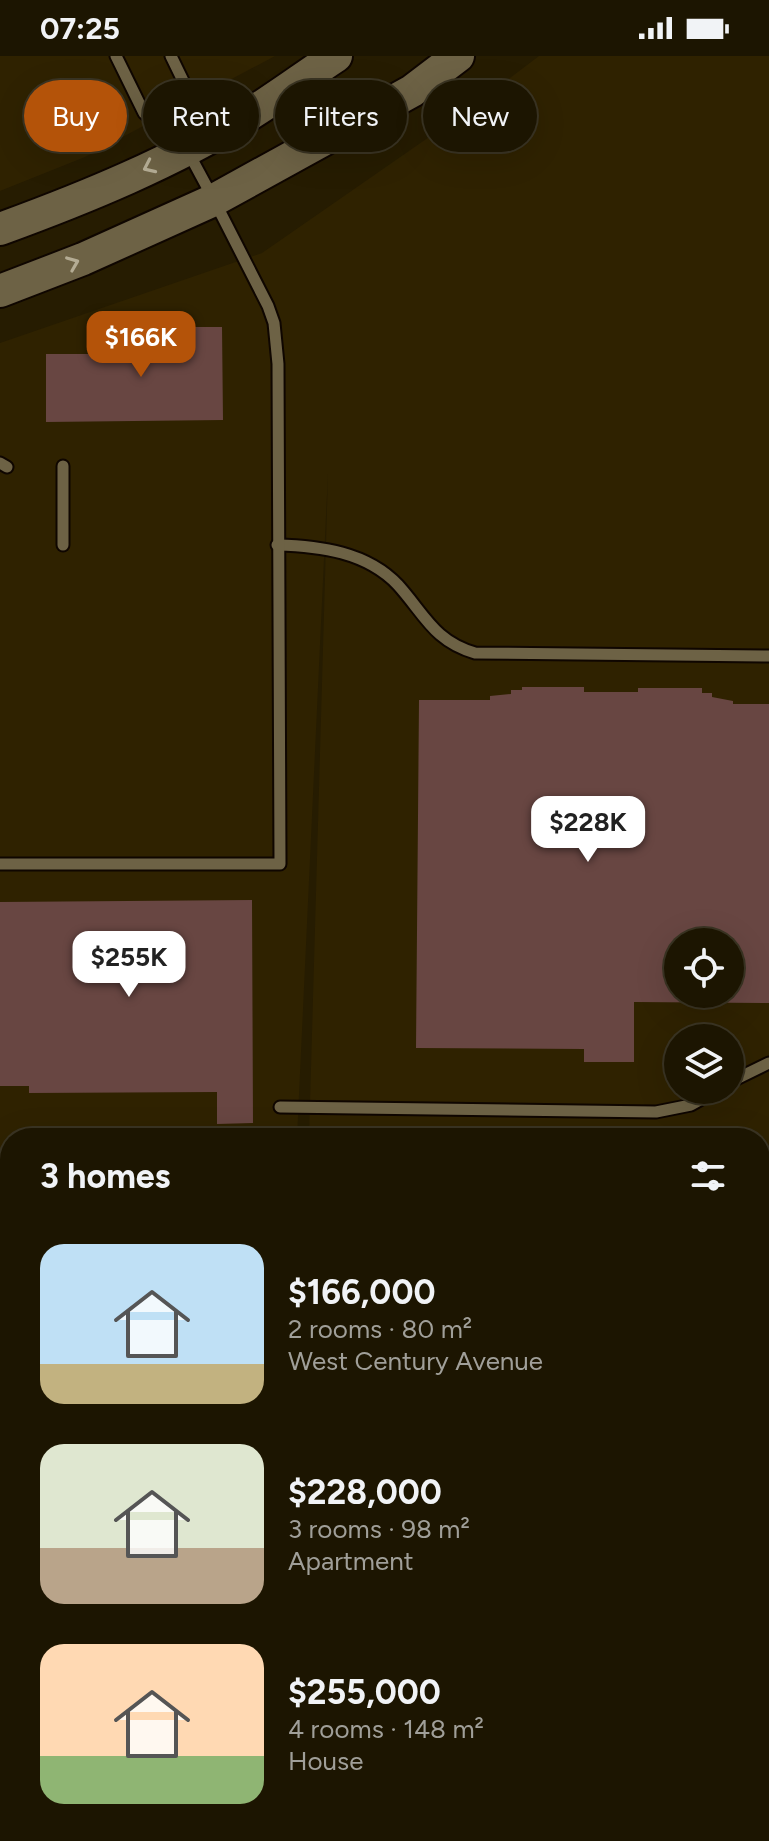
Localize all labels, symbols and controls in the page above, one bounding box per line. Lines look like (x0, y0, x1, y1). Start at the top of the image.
text: 07:25 (40, 10, 120, 47)
chip: Buy (24, 80, 127, 152)
chip: Rent (143, 80, 259, 152)
chip: Filters (275, 80, 407, 152)
chip: New (423, 80, 537, 152)
one-way arrow (142, 157, 157, 173)
one-way arrow (65, 257, 79, 273)
pin: $166K (85, 311, 197, 379)
text: $166K (105, 321, 177, 353)
pin: $228K (532, 796, 644, 864)
text: $228K (549, 806, 627, 838)
map controls (664, 928, 744, 1104)
button: locate (664, 928, 744, 1008)
pin: $255K (73, 931, 185, 999)
text: $255K (91, 941, 168, 973)
button: layers (664, 1024, 744, 1104)
icon: filters (686, 1154, 730, 1198)
text: 3 homes (40, 1156, 170, 1197)
text: $166,000 (288, 1272, 435, 1313)
icon: home (104, 1276, 200, 1372)
text: 2 rooms · 80 m² (288, 1313, 472, 1345)
text: West Century Avenue (288, 1345, 543, 1377)
text: $228,000 (288, 1472, 442, 1513)
icon: home (104, 1476, 200, 1572)
text: 3 rooms · 98 m² (288, 1513, 470, 1545)
text: Apartment (288, 1545, 414, 1577)
text: $255,000 (288, 1672, 441, 1713)
icon: home (104, 1676, 200, 1772)
text: 4 rooms · 148 m² (288, 1713, 484, 1745)
text: House (288, 1745, 363, 1777)

